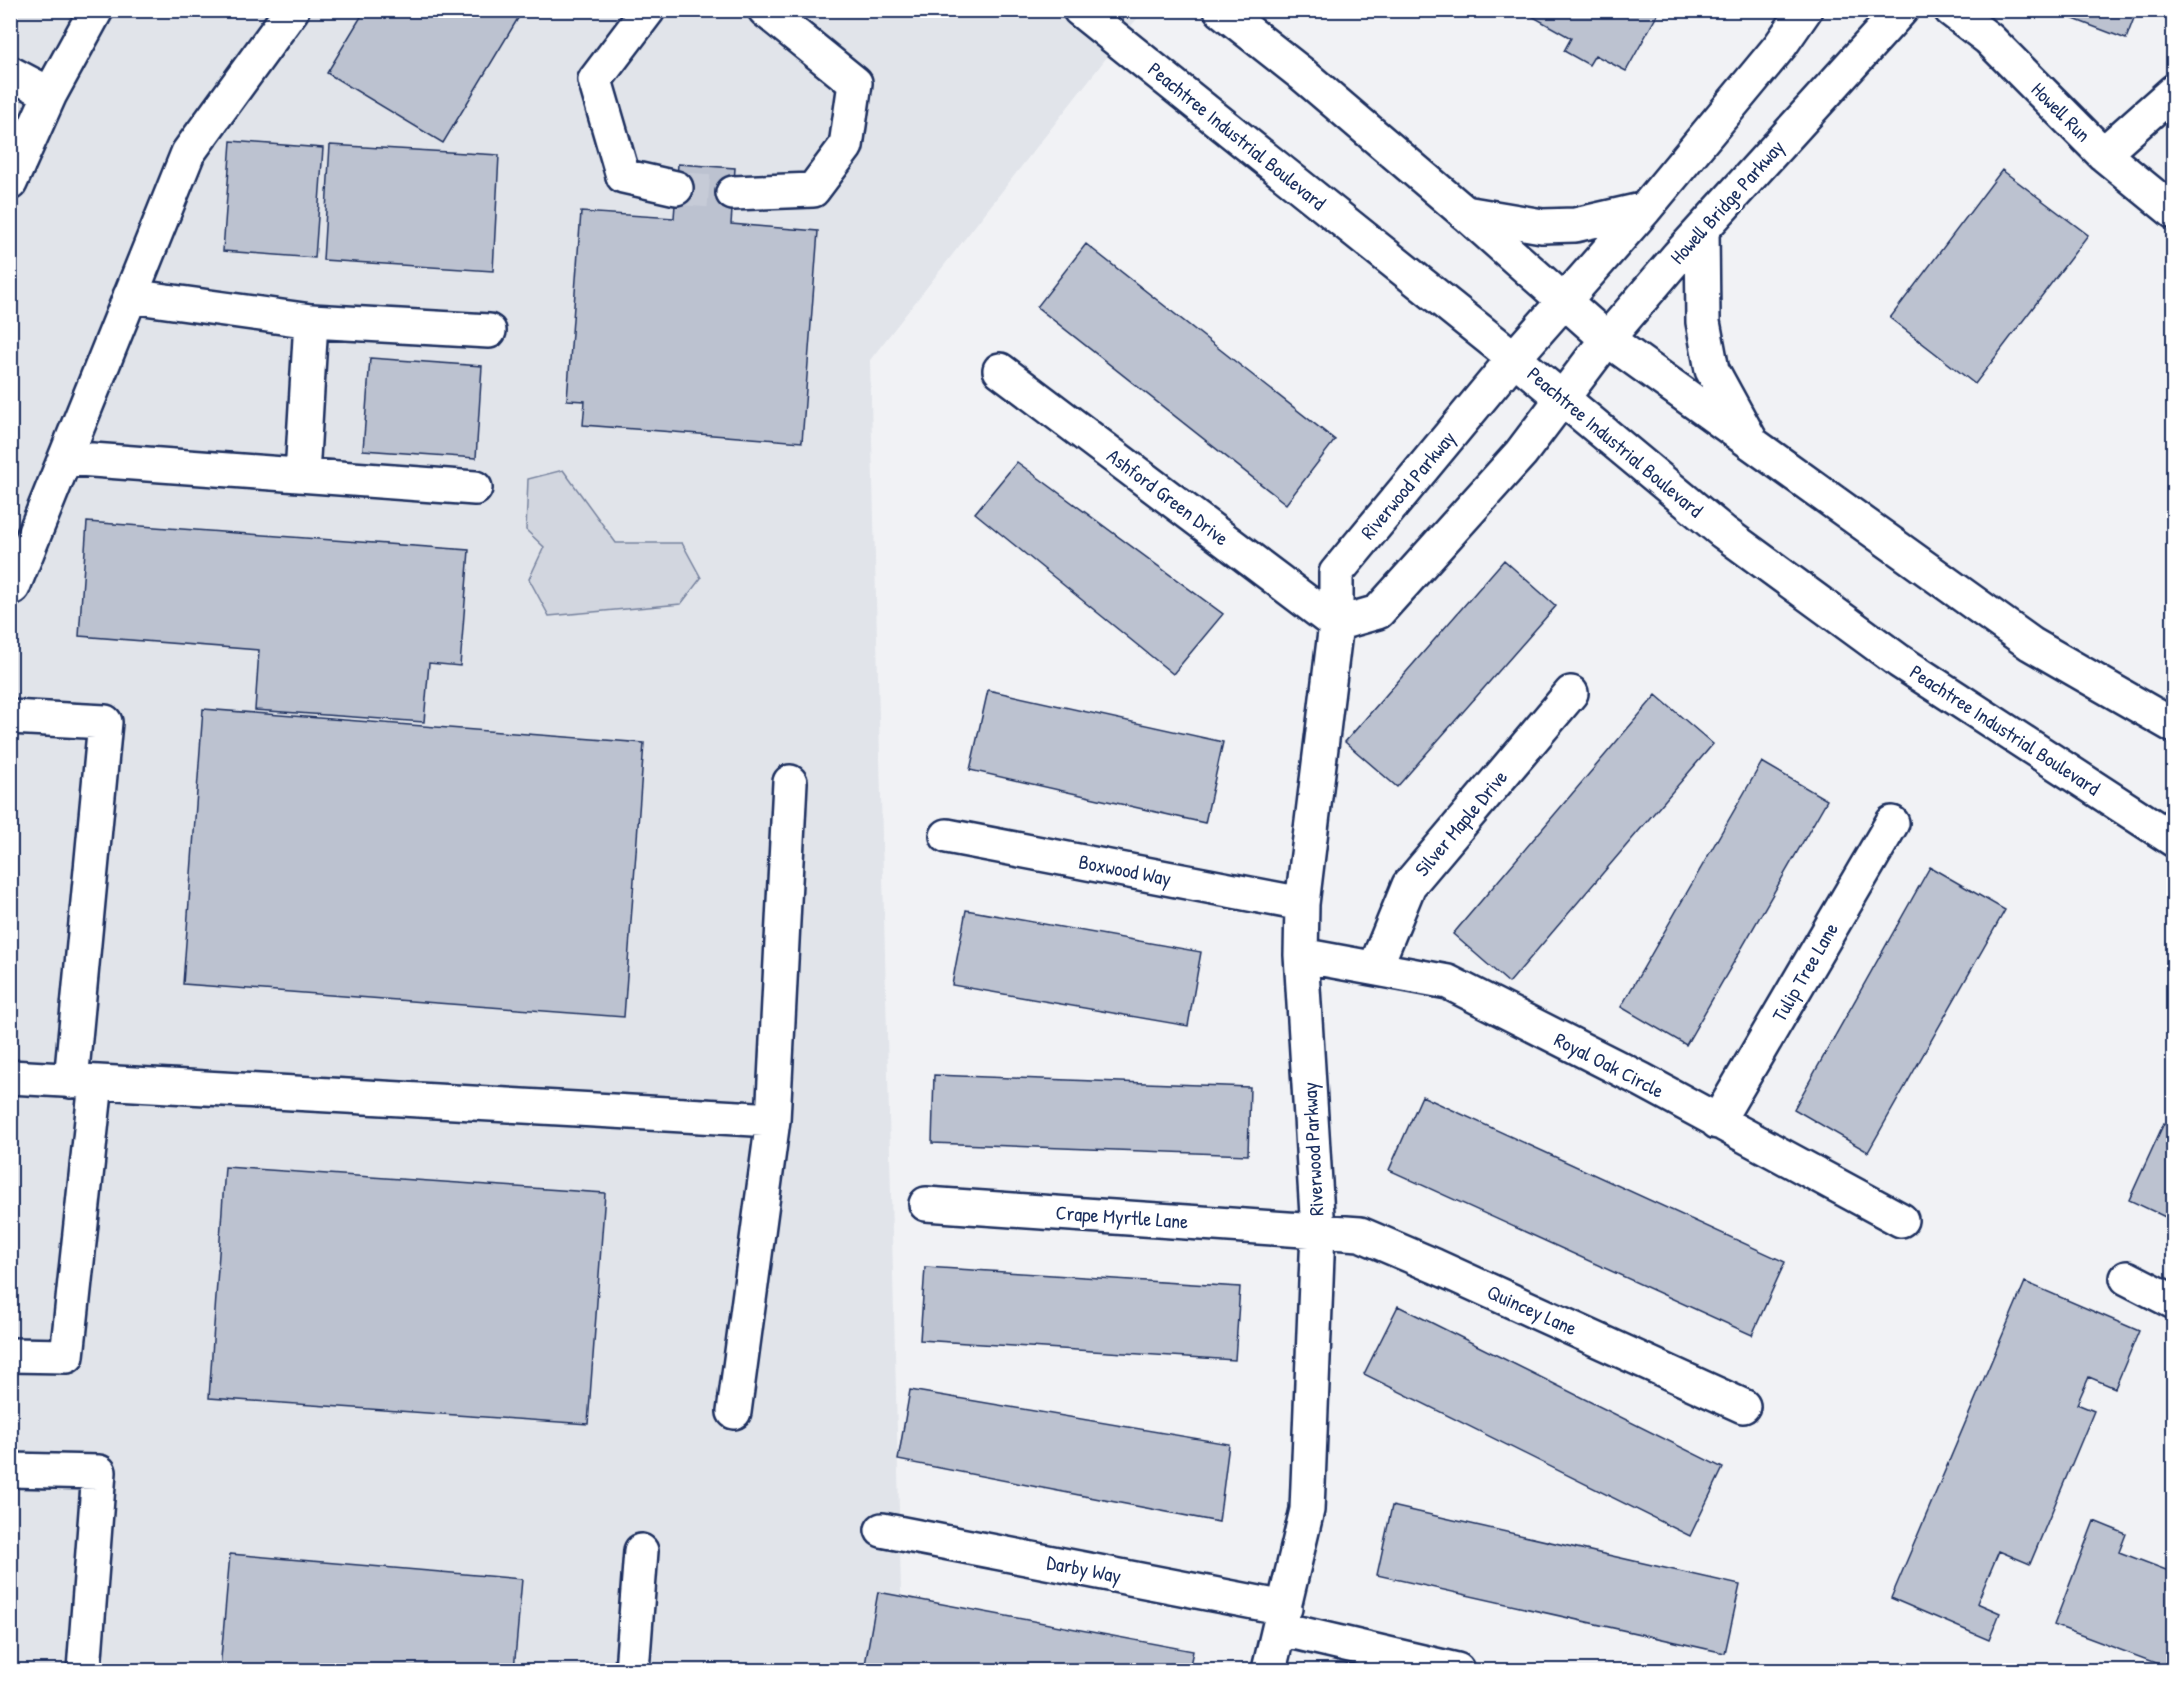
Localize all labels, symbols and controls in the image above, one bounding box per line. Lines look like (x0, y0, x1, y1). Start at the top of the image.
street label: Peachtree Industrial Boulevard (1143, 55, 1332, 216)
street label: Howell Run (2026, 76, 2097, 147)
street label: Howell Bridge Parkway (1664, 134, 1790, 270)
street label: Peachtree Industrial Boulevard (1522, 360, 1709, 523)
street label: Riverwood Parkway (1354, 425, 1461, 545)
street label: Ashford Green Drive (1102, 442, 1235, 551)
street label: Peachtree Industrial Boulevard (1905, 658, 2106, 801)
street label: Silver Maple Drive (1408, 764, 1513, 882)
street label: Boxwood Way (1077, 847, 1174, 892)
street label: Tulip Tree Lane (1765, 917, 1844, 1026)
street label: Royal Oak Circle (1550, 1025, 1669, 1104)
street label: Riverwood Parkway (1296, 1081, 1329, 1217)
street label: Crape Myrtle Lane (1055, 1198, 1189, 1235)
street label: Quincey Lane (1483, 1278, 1581, 1341)
street label: Darby Way (1045, 1548, 1123, 1589)

